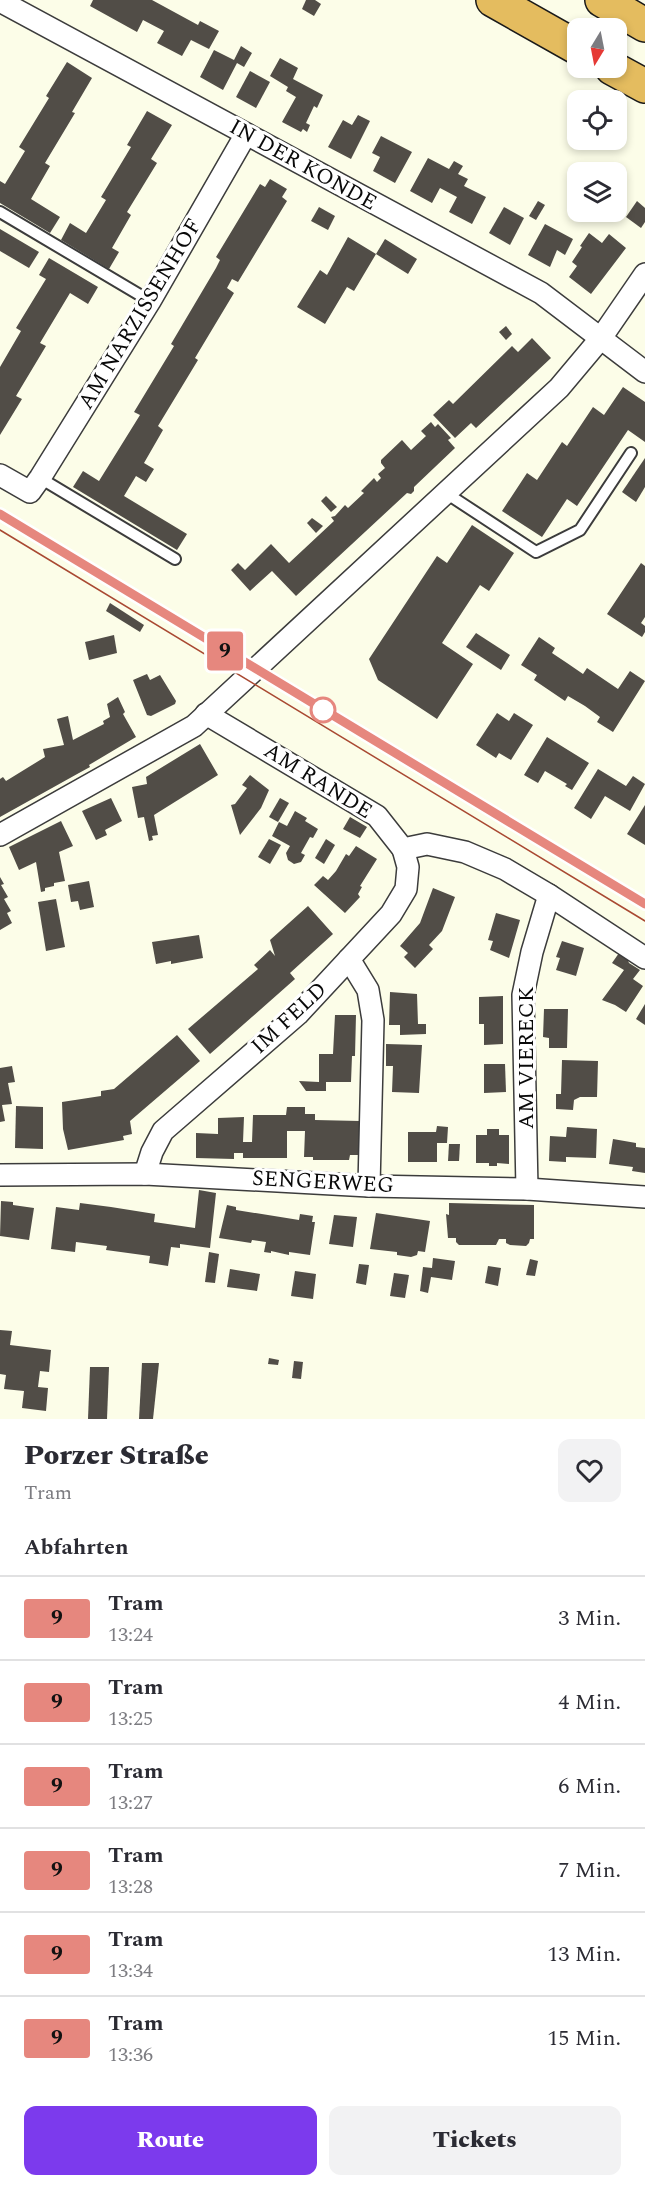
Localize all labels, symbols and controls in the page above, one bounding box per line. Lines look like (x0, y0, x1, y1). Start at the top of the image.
north arrow (567, 18, 627, 78)
map controls (567, 18, 627, 222)
button: locate (567, 90, 627, 150)
street label: IN DER KONDE (223, 111, 383, 219)
button: layers (567, 162, 627, 222)
street label: AM NARZISSENHOF (70, 212, 210, 416)
line badge: 9 (206, 632, 244, 670)
text: 9 (219, 635, 231, 667)
unlabelled marker (310, 697, 336, 723)
street label: AM RANDE (257, 734, 379, 828)
street label: IM FELD (243, 974, 335, 1062)
street label: AM VIERECK (510, 986, 543, 1129)
street label: SENGERWEG (251, 1162, 395, 1202)
text: Porzer Straße (24, 1434, 209, 1477)
button: heart (558, 1439, 621, 1502)
text: Tram (24, 1478, 72, 1508)
text: Abfahrten (24, 1531, 129, 1564)
text: Tram (108, 1587, 163, 1620)
text: 9 (51, 1602, 63, 1634)
text: 3 Min. (558, 1602, 621, 1635)
text: 13:24 (108, 1620, 153, 1650)
text: Tram (108, 1671, 163, 1704)
text: 9 (51, 1686, 63, 1718)
text: 4 Min. (558, 1686, 621, 1719)
text: 13:25 (108, 1704, 153, 1734)
text: Tram (108, 1755, 163, 1788)
text: 9 (51, 1770, 63, 1802)
text: 6 Min. (558, 1770, 621, 1803)
text: 13:27 (108, 1788, 153, 1818)
text: Tram (108, 1839, 163, 1872)
text: 9 (51, 1854, 63, 1886)
text: 7 Min. (558, 1854, 621, 1887)
text: 13:28 (108, 1872, 153, 1902)
text: Tram (108, 1923, 163, 1956)
text: 9 (51, 1938, 63, 1970)
text: 13 Min. (547, 1938, 621, 1971)
text: 13:34 (108, 1956, 153, 1986)
text: Tram (108, 2007, 163, 2040)
text: 9 (51, 2022, 63, 2054)
text: 15 Min. (547, 2022, 621, 2055)
text: 13:36 (108, 2040, 153, 2070)
button: Route (24, 2106, 317, 2175)
button: Tickets (329, 2106, 621, 2175)

